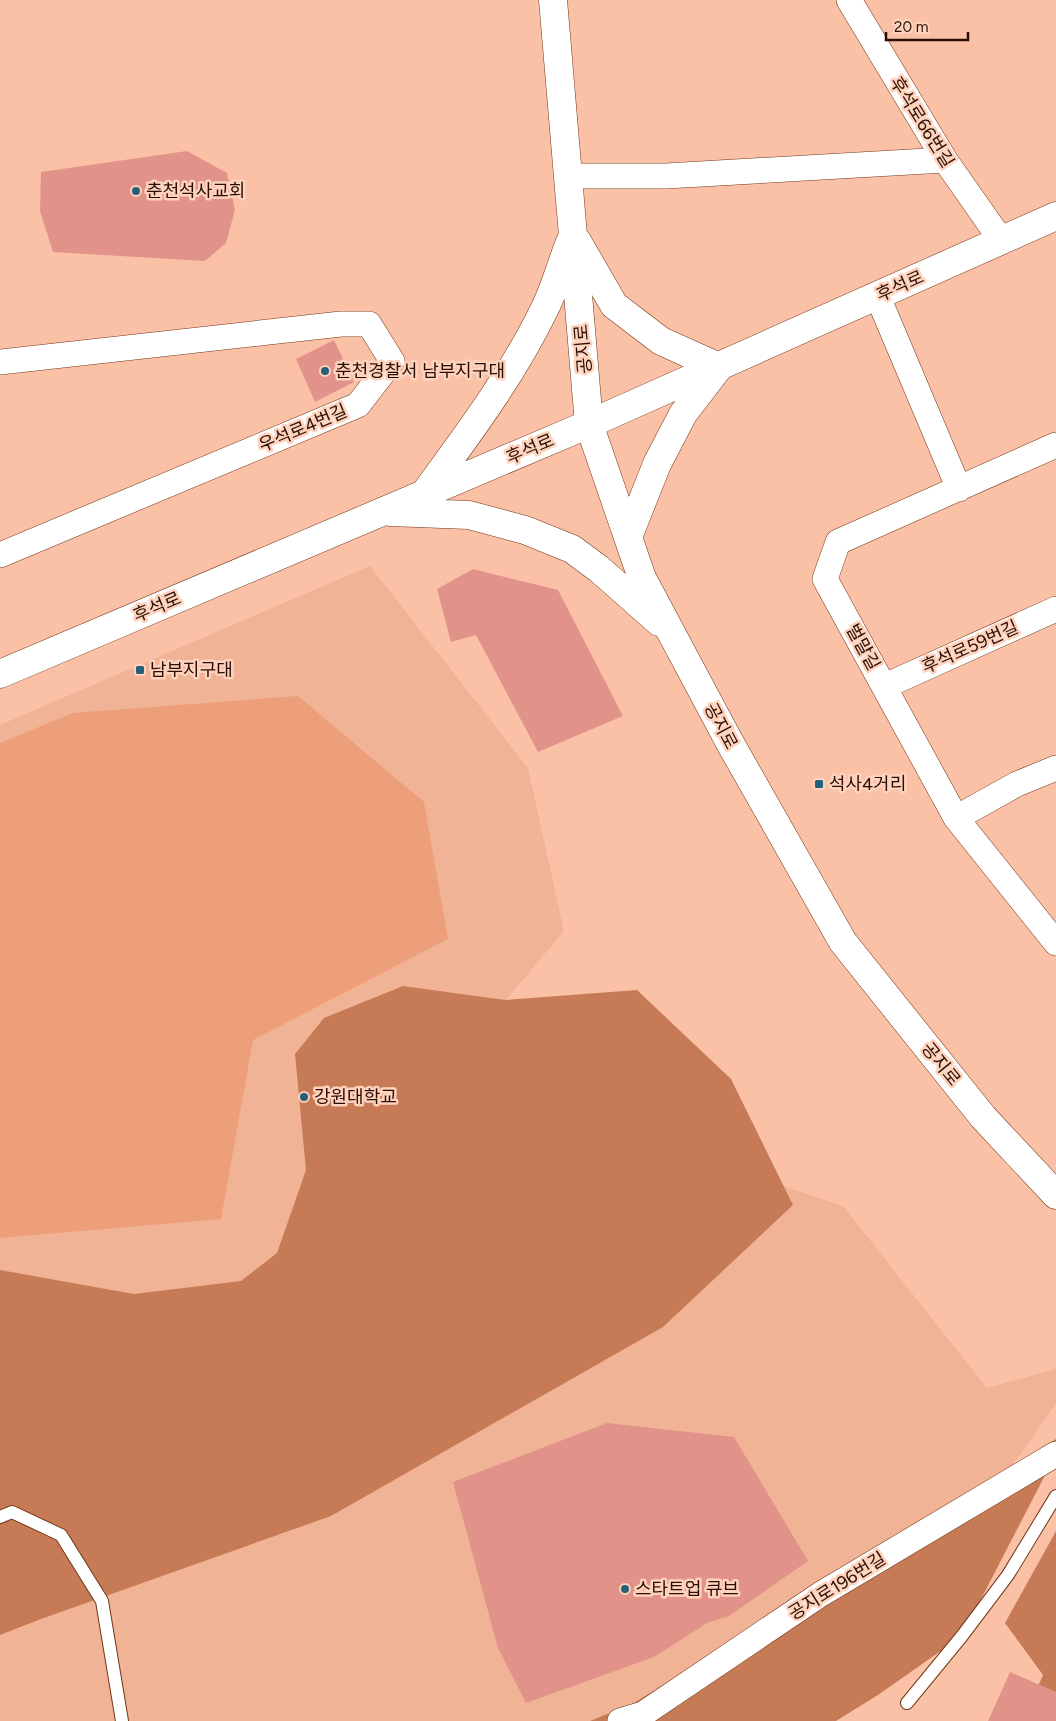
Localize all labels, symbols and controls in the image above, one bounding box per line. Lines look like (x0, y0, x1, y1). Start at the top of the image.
scale bar (886, 10, 968, 42)
text: 20 m (894, 18, 928, 36)
street label: 후석로66번길 (885, 72, 959, 172)
place label: 춘천석사교회 (146, 180, 245, 202)
marker: 춘천석사교회 (130, 185, 142, 197)
street label: 후석로 (873, 266, 927, 306)
street label: 공지로 (570, 323, 596, 375)
place label: 춘천경찰서 남부지구대 (335, 360, 505, 382)
marker: 춘천경찰서 남부지구대 (319, 365, 331, 377)
street label: 우석로4번길 (255, 400, 351, 456)
street label: 후석로 (503, 429, 557, 469)
street label: 후석로 (130, 587, 184, 627)
street label: 후석로59번길 (918, 616, 1022, 678)
street label: 벌말길 (841, 620, 885, 674)
place label: 남부지구대 (150, 659, 233, 681)
marker: 남부지구대 (134, 664, 146, 676)
street label: 공지로 (700, 699, 742, 753)
place label: 석사4거리 (829, 773, 906, 795)
marker: 석사4거리 (813, 778, 825, 790)
street label: 공지로 (917, 1038, 965, 1090)
place label: 강원대학교 (314, 1086, 397, 1108)
marker: 강원대학교 (298, 1091, 310, 1103)
street label: 공지로196번길 (784, 1547, 890, 1625)
place label: 스타트업 큐브 (635, 1578, 739, 1600)
marker: 스타트업 큐브 (619, 1583, 631, 1595)

